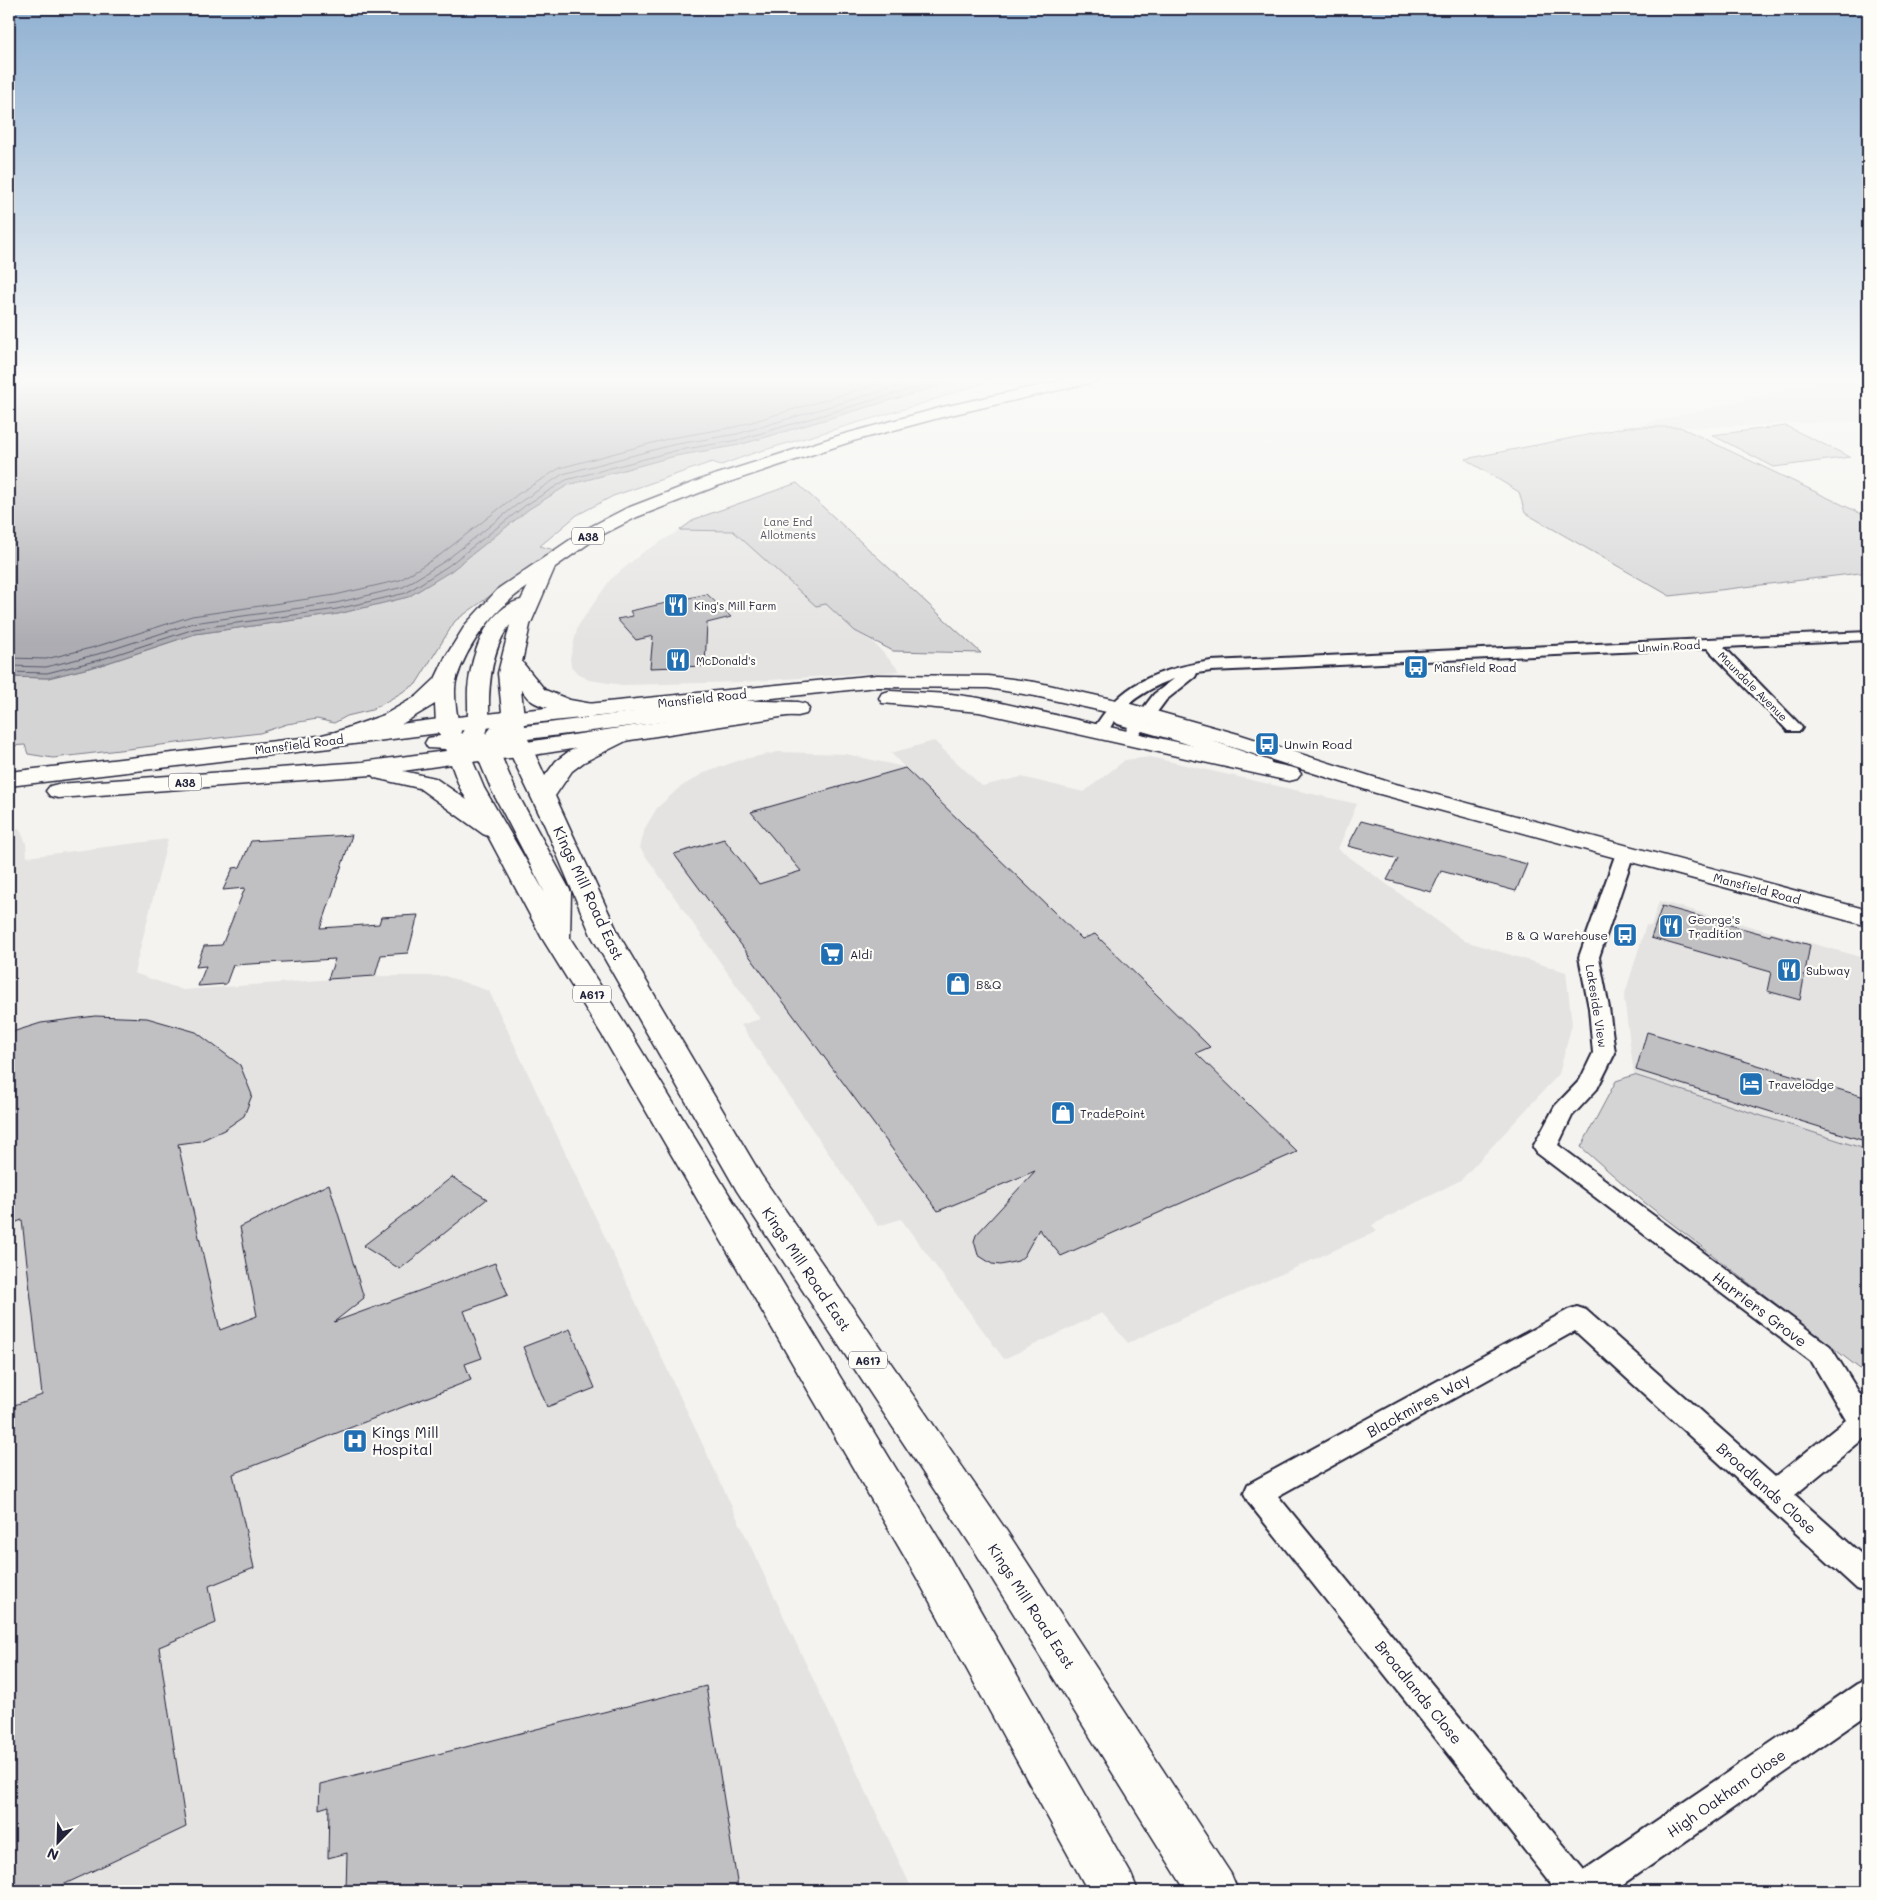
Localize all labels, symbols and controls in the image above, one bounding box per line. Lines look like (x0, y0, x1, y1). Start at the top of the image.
park label: Lane End Allotments (760, 514, 816, 542)
road number: A38 (572, 528, 604, 544)
restaurant icon: King's Mill Farm (663, 592, 689, 618)
place label: King's Mill Farm (694, 598, 776, 613)
street label: Unwin Road (1637, 637, 1701, 655)
restaurant icon: McDonald's (665, 647, 691, 673)
street label: Maundale Avenue (1715, 648, 1791, 724)
place label: McDonald's (696, 653, 756, 668)
bus stop icon: Mansfield Road (1403, 654, 1429, 680)
place label: Mansfield Road (1434, 660, 1516, 675)
street label: Mansfield Road (657, 685, 748, 711)
street label: Mansfield Road (254, 731, 345, 757)
bus stop icon: Unwin Road (1254, 731, 1280, 757)
place label: Unwin Road (1284, 736, 1352, 752)
road number: A38 (169, 774, 201, 790)
street label: Kings Mill Road East (549, 823, 629, 963)
street label: Mansfield Road (1712, 869, 1803, 907)
place label: George's Tradition (1688, 911, 1742, 941)
restaurant icon: George's Tradition (1658, 913, 1684, 939)
bus stop icon: B & Q Warehouse (1612, 922, 1638, 948)
place label: B & Q Warehouse (1506, 927, 1608, 943)
supermarket icon: Aldi (819, 941, 845, 967)
place label: Aldi (850, 946, 873, 962)
restaurant icon: Subway (1776, 957, 1802, 983)
place label: Subway (1806, 962, 1850, 978)
street label: Lakeside View (1583, 963, 1611, 1049)
shop icon: B&Q (945, 971, 971, 997)
place label: B&Q (976, 976, 1002, 992)
road number: A617 (573, 986, 611, 1002)
hotel icon: Travelodge (1738, 1071, 1764, 1097)
place label: Travelodge (1768, 1076, 1834, 1092)
shop icon: TradePoint (1050, 1100, 1076, 1126)
place label: TradePoint (1080, 1105, 1145, 1121)
street label: Kings Mill Road East (758, 1203, 856, 1335)
street label: Harriers Grove (1709, 1267, 1811, 1351)
road number: A617 (849, 1352, 887, 1368)
street label: Blackmires Way (1363, 1368, 1473, 1442)
place label: Kings Mill Hospital (372, 1422, 439, 1459)
hospital icon: Kings Mill Hospital (342, 1428, 368, 1454)
street label: Broadlands Close (1713, 1438, 1821, 1538)
street label: Kings Mill Road East (984, 1539, 1080, 1673)
street label: Broadlands Close (1371, 1636, 1467, 1748)
street label: High Oakham Close (1663, 1744, 1789, 1842)
north arrow (32, 1818, 82, 1868)
text: N (44, 1844, 61, 1865)

